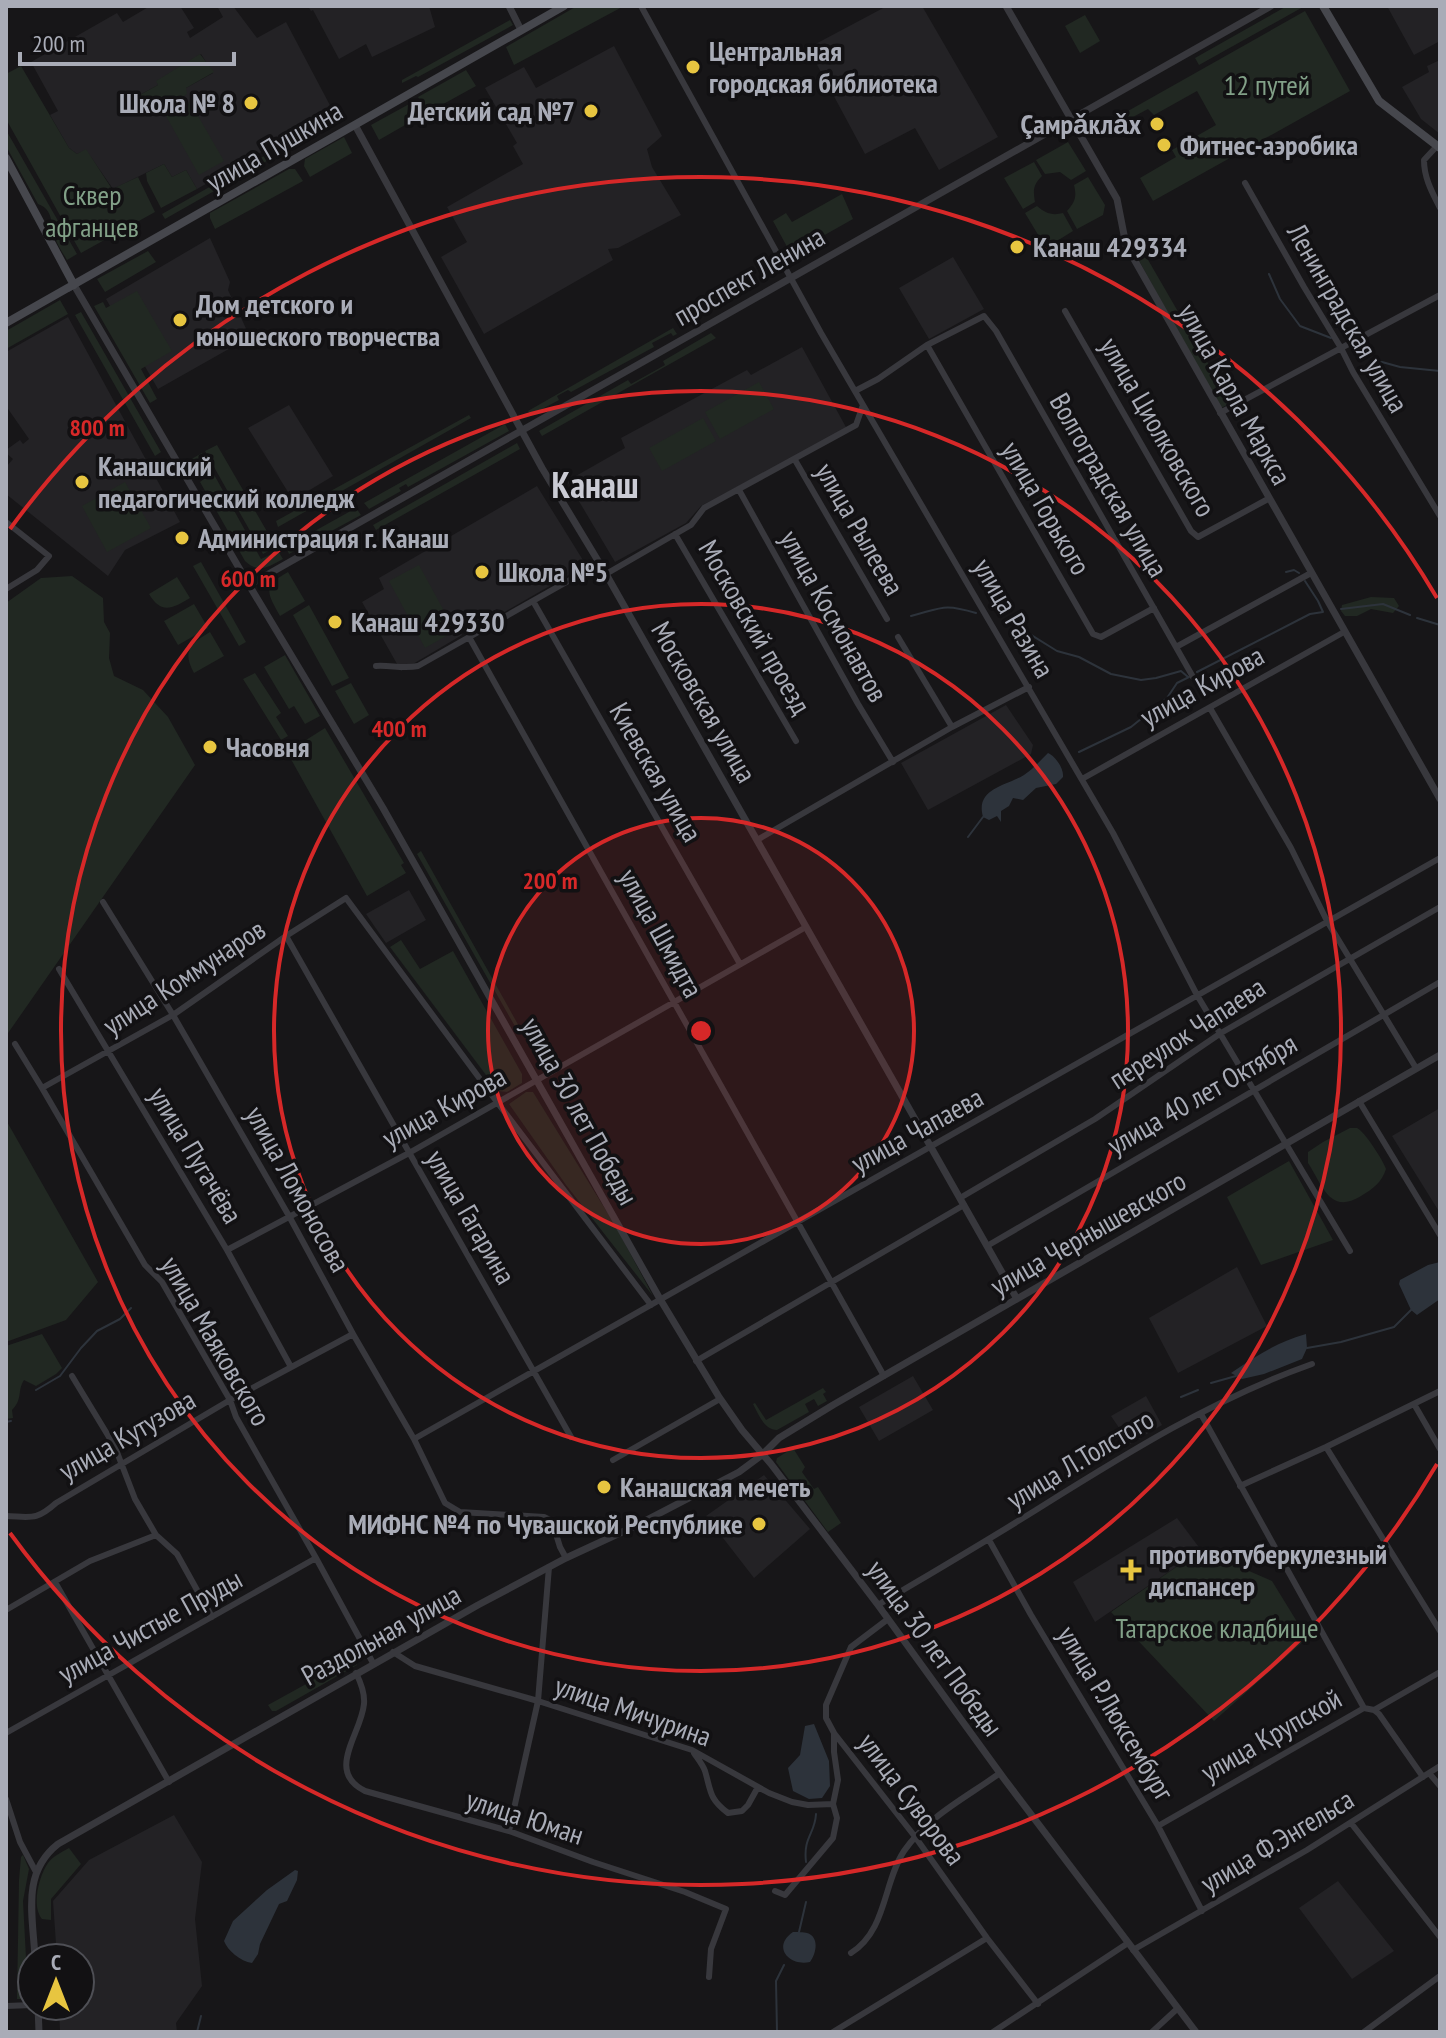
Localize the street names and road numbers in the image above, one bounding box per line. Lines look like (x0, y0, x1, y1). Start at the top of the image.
street label: улица Пушкина (199, 92, 349, 200)
street label: Ленинградская улица (1279, 216, 1418, 419)
street label: проспект Ленина (667, 217, 831, 334)
street label: улица Карла Маркса (1170, 296, 1301, 491)
street label: улица Циолковского (1092, 330, 1225, 523)
street label: Волгоградская улица (1042, 386, 1177, 584)
street label: улица Горького (993, 434, 1100, 581)
street label: улица Рылеева (808, 456, 913, 602)
street label: улица Космонавтов (772, 523, 897, 708)
street label: Московский проезд (691, 533, 820, 721)
street label: улица Разина (965, 551, 1063, 684)
street label: Московская улица (643, 615, 765, 789)
street label: улица Кирова (1133, 636, 1270, 735)
street label: Киевская улица (602, 695, 711, 848)
street label: улица Шмидта (611, 862, 712, 1004)
street label: улица Коммунаров (95, 910, 272, 1043)
street label: переулок Чапаева (1101, 968, 1272, 1097)
street label: улица 30 лет Победы (514, 1010, 647, 1211)
street label: улица 40 лет Октября (1100, 1024, 1303, 1163)
street label: улица Кирова (375, 1057, 512, 1156)
street label: улица Чапаева (844, 1078, 989, 1181)
street label: улица Пугачёва (141, 1080, 252, 1230)
street label: улица Ломоносова (238, 1099, 359, 1278)
street label: улица Гагарина (418, 1143, 525, 1291)
street label: улица Чернышевского (983, 1162, 1192, 1304)
street label: улица Маяковского (153, 1249, 280, 1432)
street label: улица Кутузова (52, 1381, 202, 1488)
street label: улица Л.Толстого (999, 1400, 1160, 1517)
street label: улица 30 лет Победы (859, 1552, 1012, 1743)
street label: улица Чистые Пруды (51, 1560, 248, 1691)
street label: Раздольная улица (295, 1576, 467, 1694)
street label: улица Р.Люксембург (1050, 1618, 1184, 1808)
street label: улица Мичурина (550, 1667, 716, 1755)
street label: улица Крупской (1194, 1679, 1348, 1790)
street label: улица Суворова (850, 1725, 974, 1872)
street label: улица Юман (462, 1780, 589, 1853)
street label: улица Ф.Энгельса (1193, 1780, 1360, 1901)

